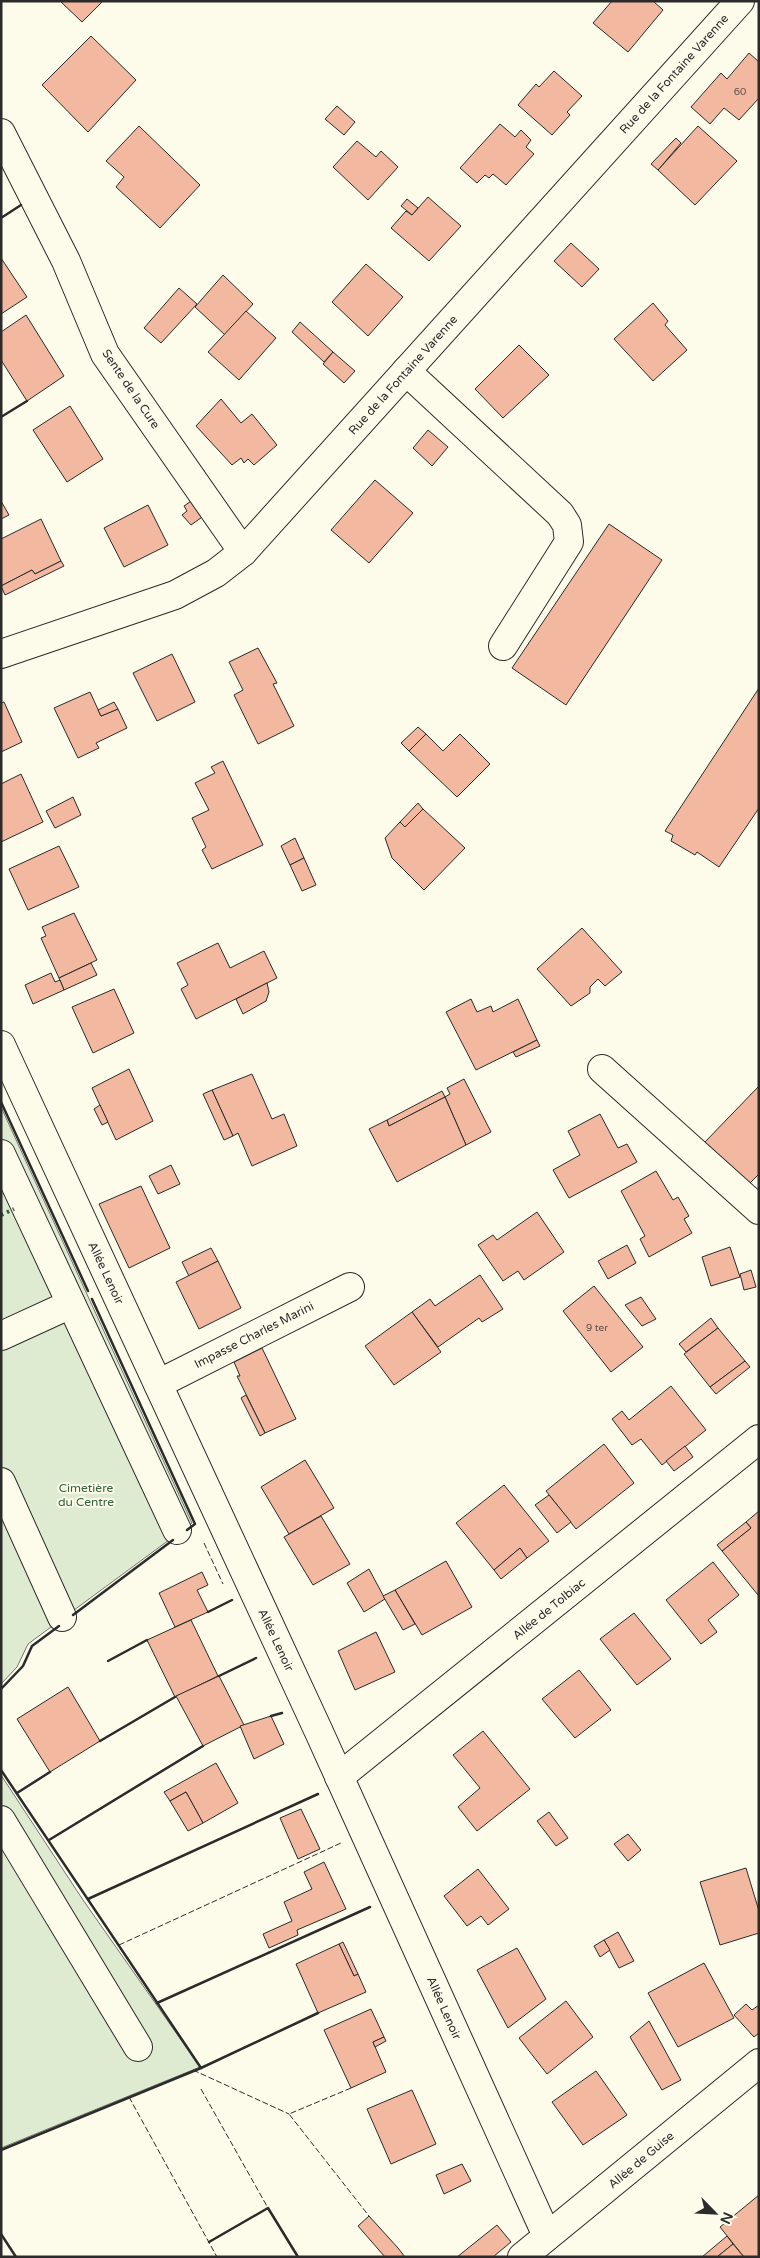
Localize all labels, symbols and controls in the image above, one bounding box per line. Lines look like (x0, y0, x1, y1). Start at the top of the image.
street label: Rue de la Fontaine Varenne (617, 11, 732, 137)
house number: 60 (734, 86, 746, 98)
street label: Rue de la Fontaine Varenne (346, 312, 461, 438)
street label: Sente de la Cure (99, 347, 163, 432)
street label: Allée Lenoir (85, 1239, 127, 1307)
street label: Impasse Charles Marini (192, 1299, 316, 1371)
house number: 9 ter (586, 1322, 608, 1334)
park label: Cimetière du Centre (58, 1481, 114, 1509)
street label: Allée de Tolbiac (510, 1575, 588, 1643)
street label: Allée Lenoir (255, 1606, 297, 1674)
street label: Allée Lenoir (424, 1974, 464, 2042)
street label: Allée de Guise (605, 2128, 677, 2191)
north arrow (690, 2188, 740, 2238)
text: N (716, 2209, 736, 2227)

